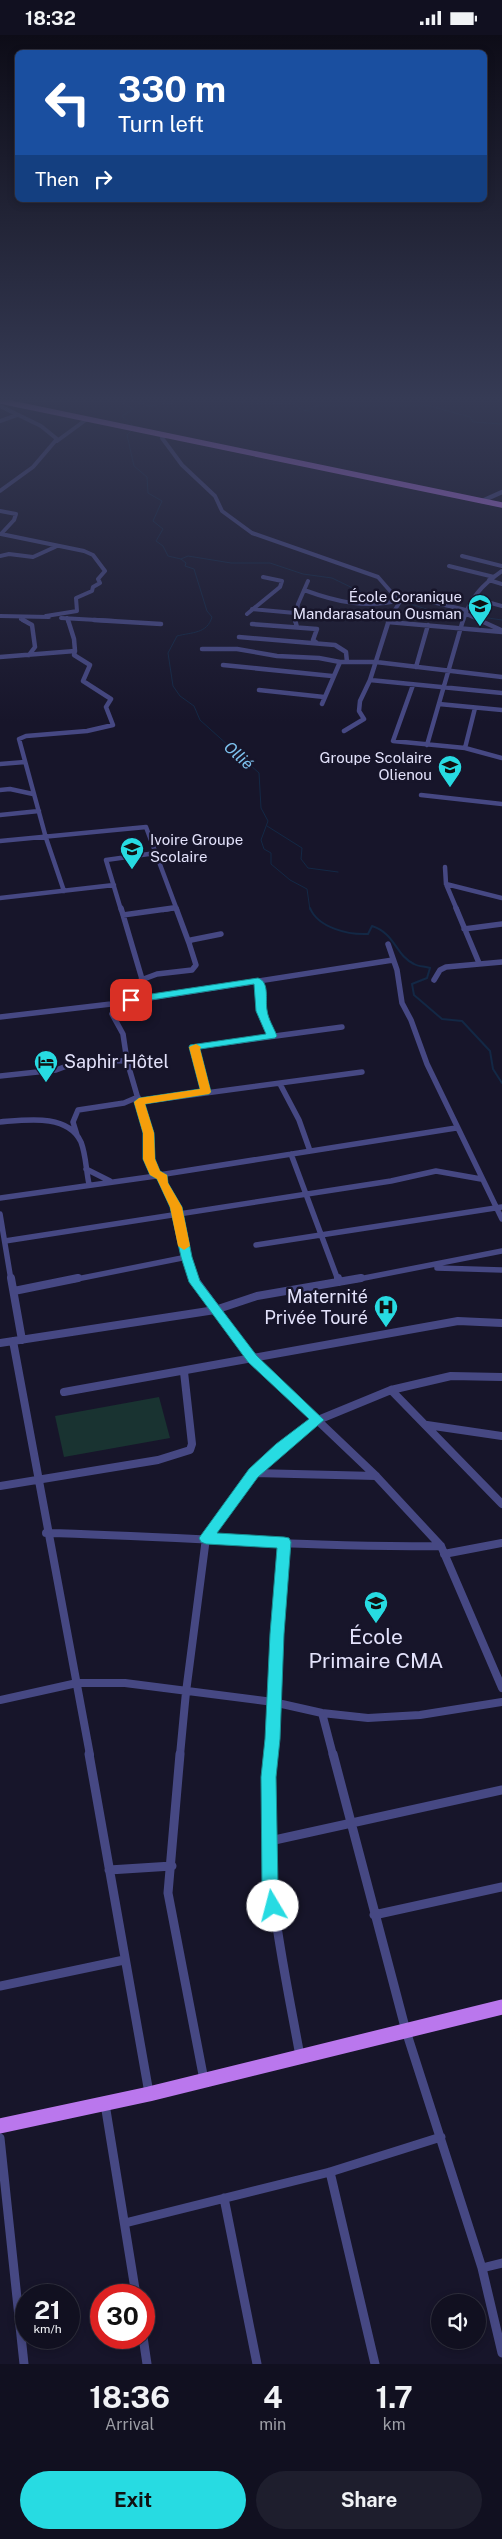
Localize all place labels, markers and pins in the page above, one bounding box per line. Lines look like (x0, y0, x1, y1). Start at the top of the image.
place label: École Coranique Mandarasatoun Ousman (293, 588, 462, 622)
school or university icon: École Coranique Mandarasatoun Ousman (467, 593, 493, 627)
place label: Groupe Scolaire Olienou (320, 749, 432, 783)
school or university icon: Groupe Scolaire Olienou (437, 754, 463, 788)
place label: Ivoire Groupe Scolaire (150, 831, 243, 865)
school or university icon: Ivoire Groupe Scolaire (119, 836, 145, 870)
pin (110, 979, 152, 1021)
hotel icon: Saphir Hôtel (33, 1049, 59, 1083)
place label: Saphir Hôtel (64, 1051, 169, 1072)
place label: Maternité Privée Touré (264, 1286, 368, 1328)
hospital icon: Maternité Privée Touré (373, 1294, 399, 1328)
school or university icon: École Primaire CMA (363, 1590, 389, 1624)
place label: École Primaire CMA (309, 1624, 444, 1673)

